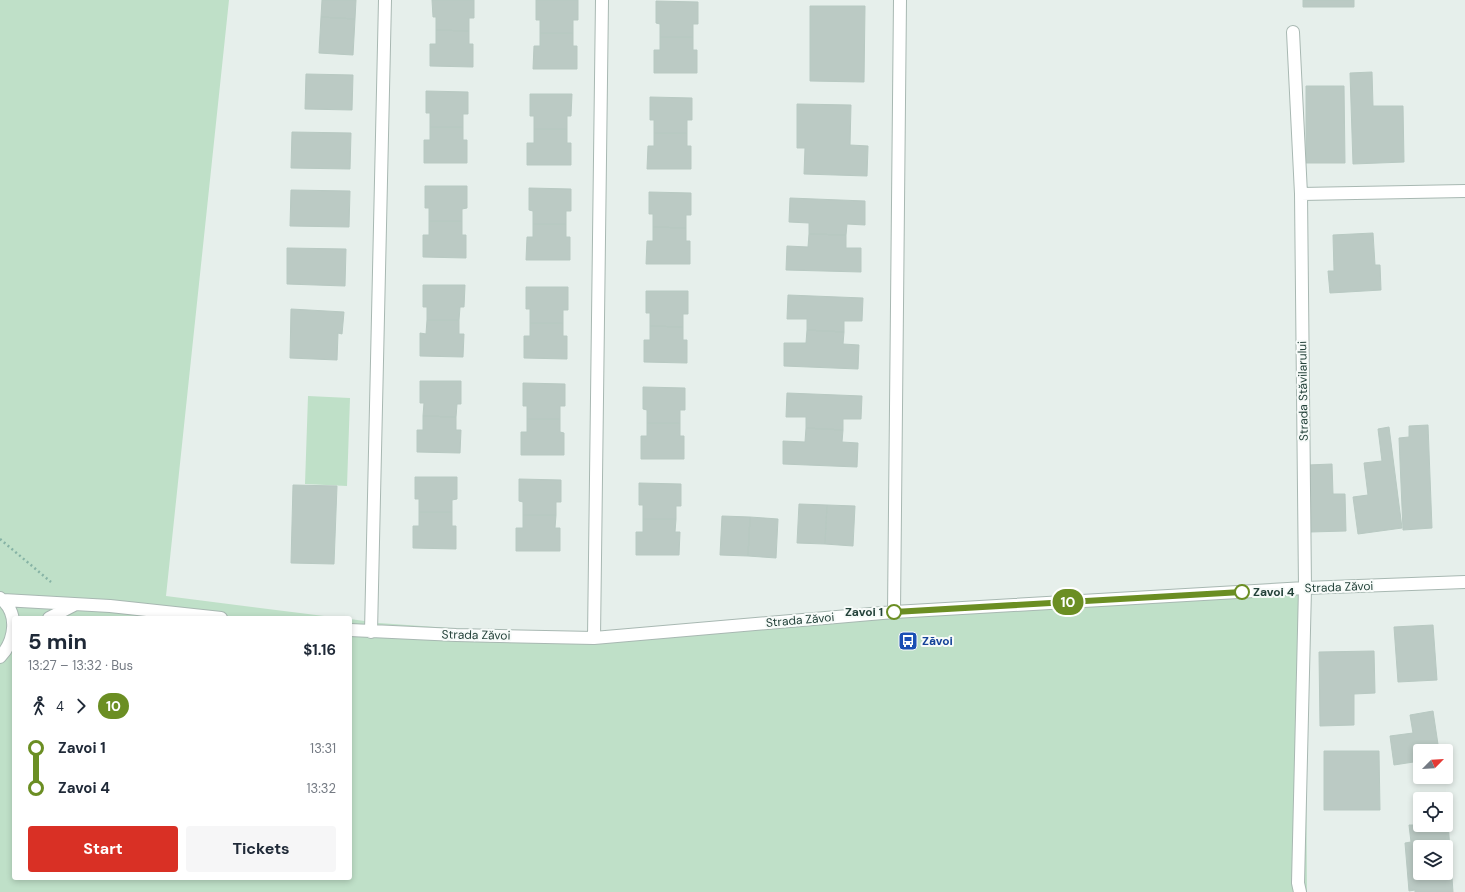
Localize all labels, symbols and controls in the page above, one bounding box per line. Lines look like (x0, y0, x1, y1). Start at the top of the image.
street label: Strada Stăvilarului (1294, 341, 1312, 441)
street label: Strada Zăvoi (1304, 578, 1374, 596)
marker: Zavoi 4 (1234, 584, 1250, 600)
place label: Zavoi 4 (1253, 584, 1295, 600)
line badge: 10 (1050, 589, 1086, 615)
text: 10 (1061, 593, 1075, 611)
place label: Zavoi 1 (845, 604, 883, 620)
marker: Zavoi 1 (886, 604, 902, 620)
street label: Strada Zăvoi (765, 609, 835, 631)
street label: Strada Zăvoi (442, 626, 511, 644)
text: 5 min (28, 627, 87, 656)
bus stop icon: Zăvoi (897, 630, 919, 652)
place label: Zăvoi (922, 633, 953, 649)
text: $1.16 (303, 640, 336, 660)
text: 13:27 – 13:32 · Bus (28, 657, 133, 674)
icon: walk (28, 695, 50, 717)
icon: forward (70, 695, 92, 717)
text: 10 (106, 697, 121, 715)
text: 4 (56, 698, 64, 715)
text: Zavoi 1 (58, 738, 106, 758)
text: 13:31 (310, 740, 336, 757)
north arrow (1413, 744, 1453, 784)
map controls (1413, 744, 1453, 880)
text: Zavoi 4 (58, 778, 110, 798)
text: 13:32 (306, 780, 336, 797)
button: locate (1413, 792, 1453, 832)
button: Start (28, 826, 178, 872)
button: Tickets (186, 826, 336, 872)
button: layers (1413, 840, 1453, 880)

